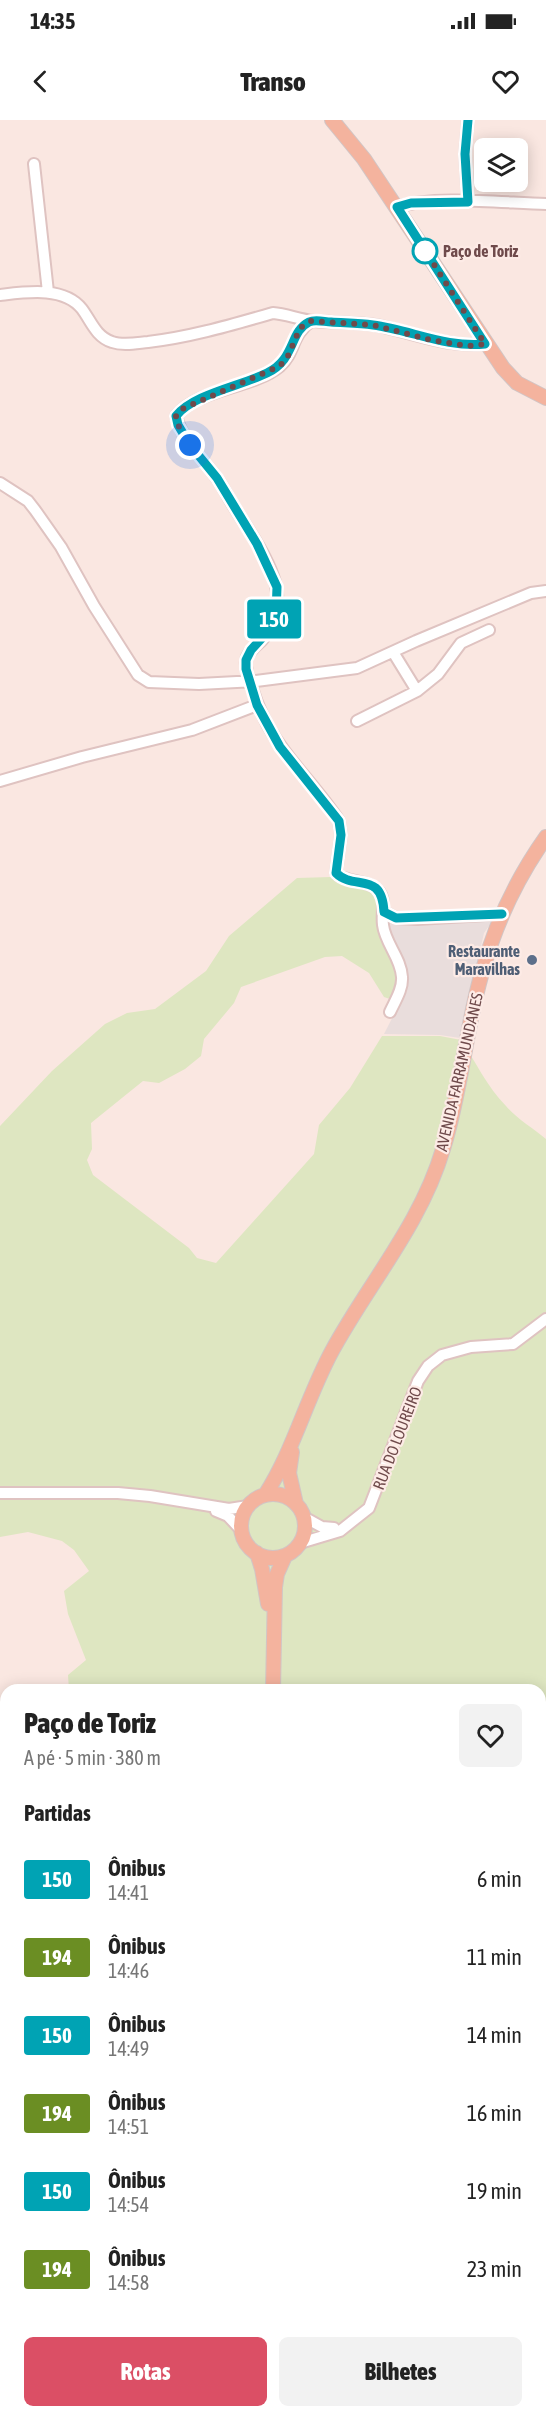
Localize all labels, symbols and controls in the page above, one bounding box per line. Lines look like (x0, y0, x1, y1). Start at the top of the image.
text: 14:35 (30, 8, 75, 34)
icon: back (24, 65, 57, 98)
icon: heart (489, 65, 522, 98)
text: Transo (240, 66, 306, 97)
map controls (474, 138, 528, 192)
button: layers (474, 138, 528, 192)
marker: Paço de Toriz (412, 238, 438, 264)
place label: Paço de Toriz (443, 242, 519, 260)
your location (175, 430, 205, 460)
line badge: 150 (240, 600, 308, 638)
text: 150 (259, 607, 289, 631)
place label: Restaurante Maravilhas (448, 942, 520, 978)
marker: Restaurante Maravilhas (525, 953, 539, 967)
street label: AVENIDA FARRAMUNDANES (432, 991, 486, 1153)
street label: RUA DO LOUREIRO (369, 1384, 425, 1492)
button: heart (459, 1704, 522, 1767)
text: Paço de Toriz (24, 1707, 156, 1739)
text: A pé · 5 min · 380 m (24, 1746, 161, 1769)
text: Partidas (24, 1800, 91, 1826)
text: Ônibus (108, 1855, 165, 1881)
text: 6 min (477, 1866, 522, 1892)
text: 150 (42, 1867, 72, 1891)
text: 14:41 (108, 1881, 149, 1904)
text: Ônibus (108, 1933, 165, 1959)
text: 11 min (467, 1944, 522, 1970)
text: 194 (42, 1945, 72, 1969)
text: 14:46 (108, 1959, 149, 1982)
text: Ônibus (108, 2011, 165, 2037)
text: 14 min (467, 2022, 522, 2048)
text: 150 (42, 2023, 72, 2047)
text: 14:49 (108, 2037, 149, 2060)
text: Ônibus (108, 2089, 165, 2115)
text: 16 min (467, 2100, 522, 2126)
text: 194 (42, 2101, 72, 2125)
text: 14:51 (108, 2115, 149, 2138)
text: Ônibus (108, 2167, 165, 2193)
text: 19 min (467, 2178, 522, 2204)
text: 150 (42, 2179, 72, 2203)
text: 14:54 (108, 2193, 149, 2216)
text: Ônibus (108, 2245, 165, 2271)
text: 23 min (467, 2256, 522, 2282)
text: 194 (42, 2257, 72, 2281)
text: 14:58 (108, 2271, 149, 2294)
button: Rotas (24, 2337, 267, 2406)
button: Bilhetes (279, 2337, 522, 2406)

